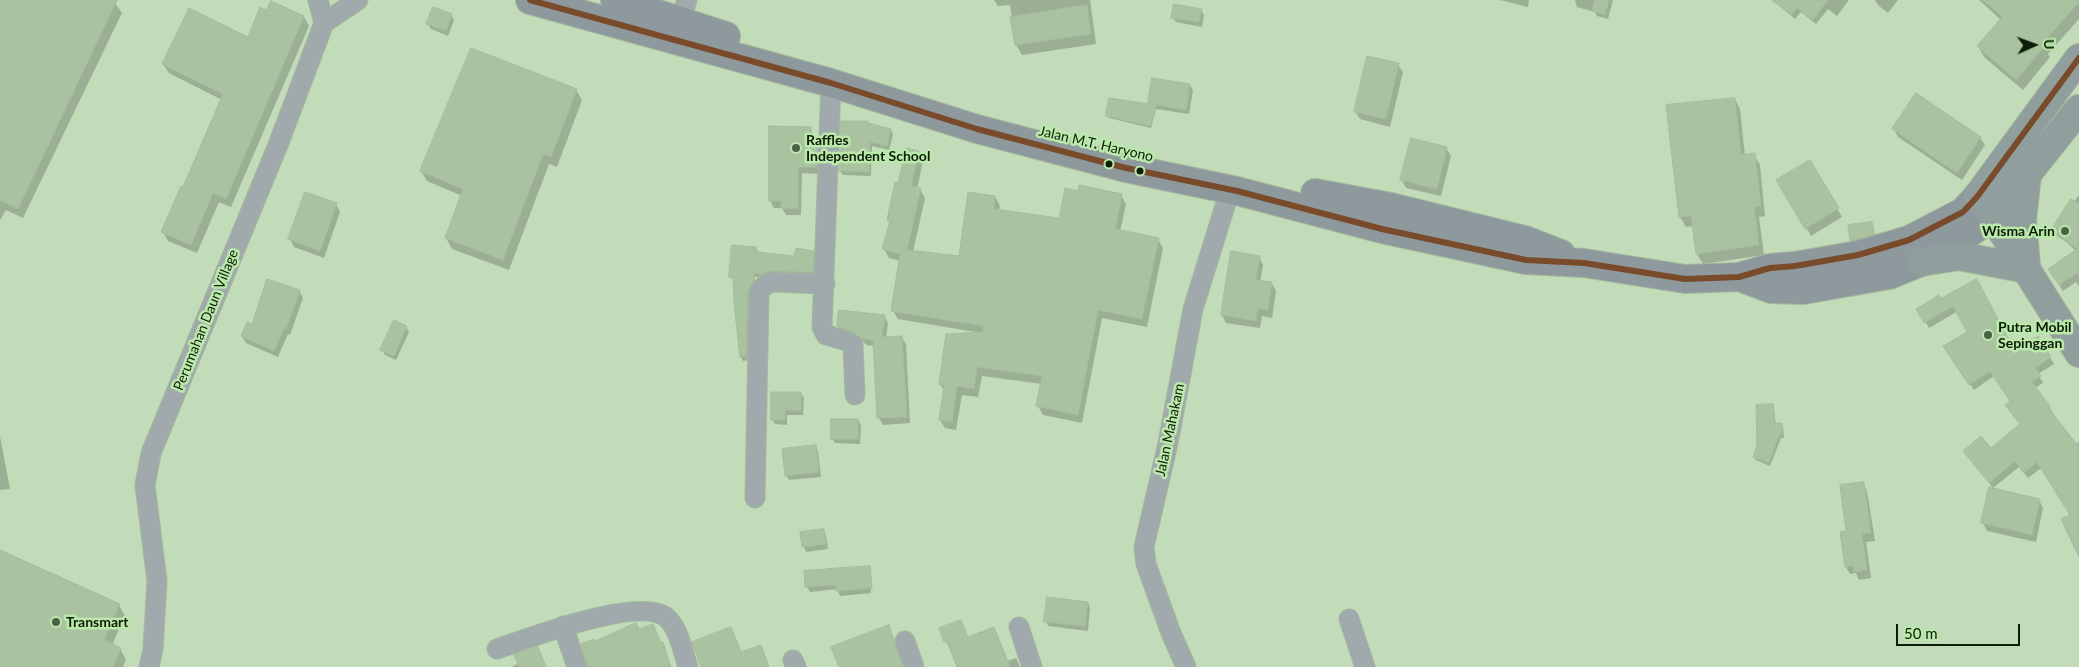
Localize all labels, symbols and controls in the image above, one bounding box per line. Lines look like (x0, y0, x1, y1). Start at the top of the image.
north arrow (2009, 20, 2059, 70)
text: U (2041, 39, 2058, 50)
street label: Jalan M.T. Haryono (1037, 123, 1155, 165)
place label: Raffles Independent School (806, 132, 930, 164)
marker: Raffles Independent School (790, 142, 802, 154)
unlabelled marker (1104, 159, 1114, 169)
unlabelled marker (1135, 166, 1145, 176)
place label: Wisma Arin (1982, 223, 2055, 239)
marker: Wisma Arin (2059, 225, 2071, 237)
street label: Perumahan Daun Village (170, 247, 242, 393)
place label: Putra Mobil Sepinggan (1998, 319, 2071, 352)
marker: Putra Mobil Sepinggan (1982, 329, 1994, 341)
street label: Jalan Mahakam (1152, 382, 1188, 478)
place label: Transmart (66, 614, 129, 630)
scale bar (1899, 614, 2023, 646)
marker: Transmart (50, 616, 62, 628)
text: 50 m (1904, 624, 1938, 642)

